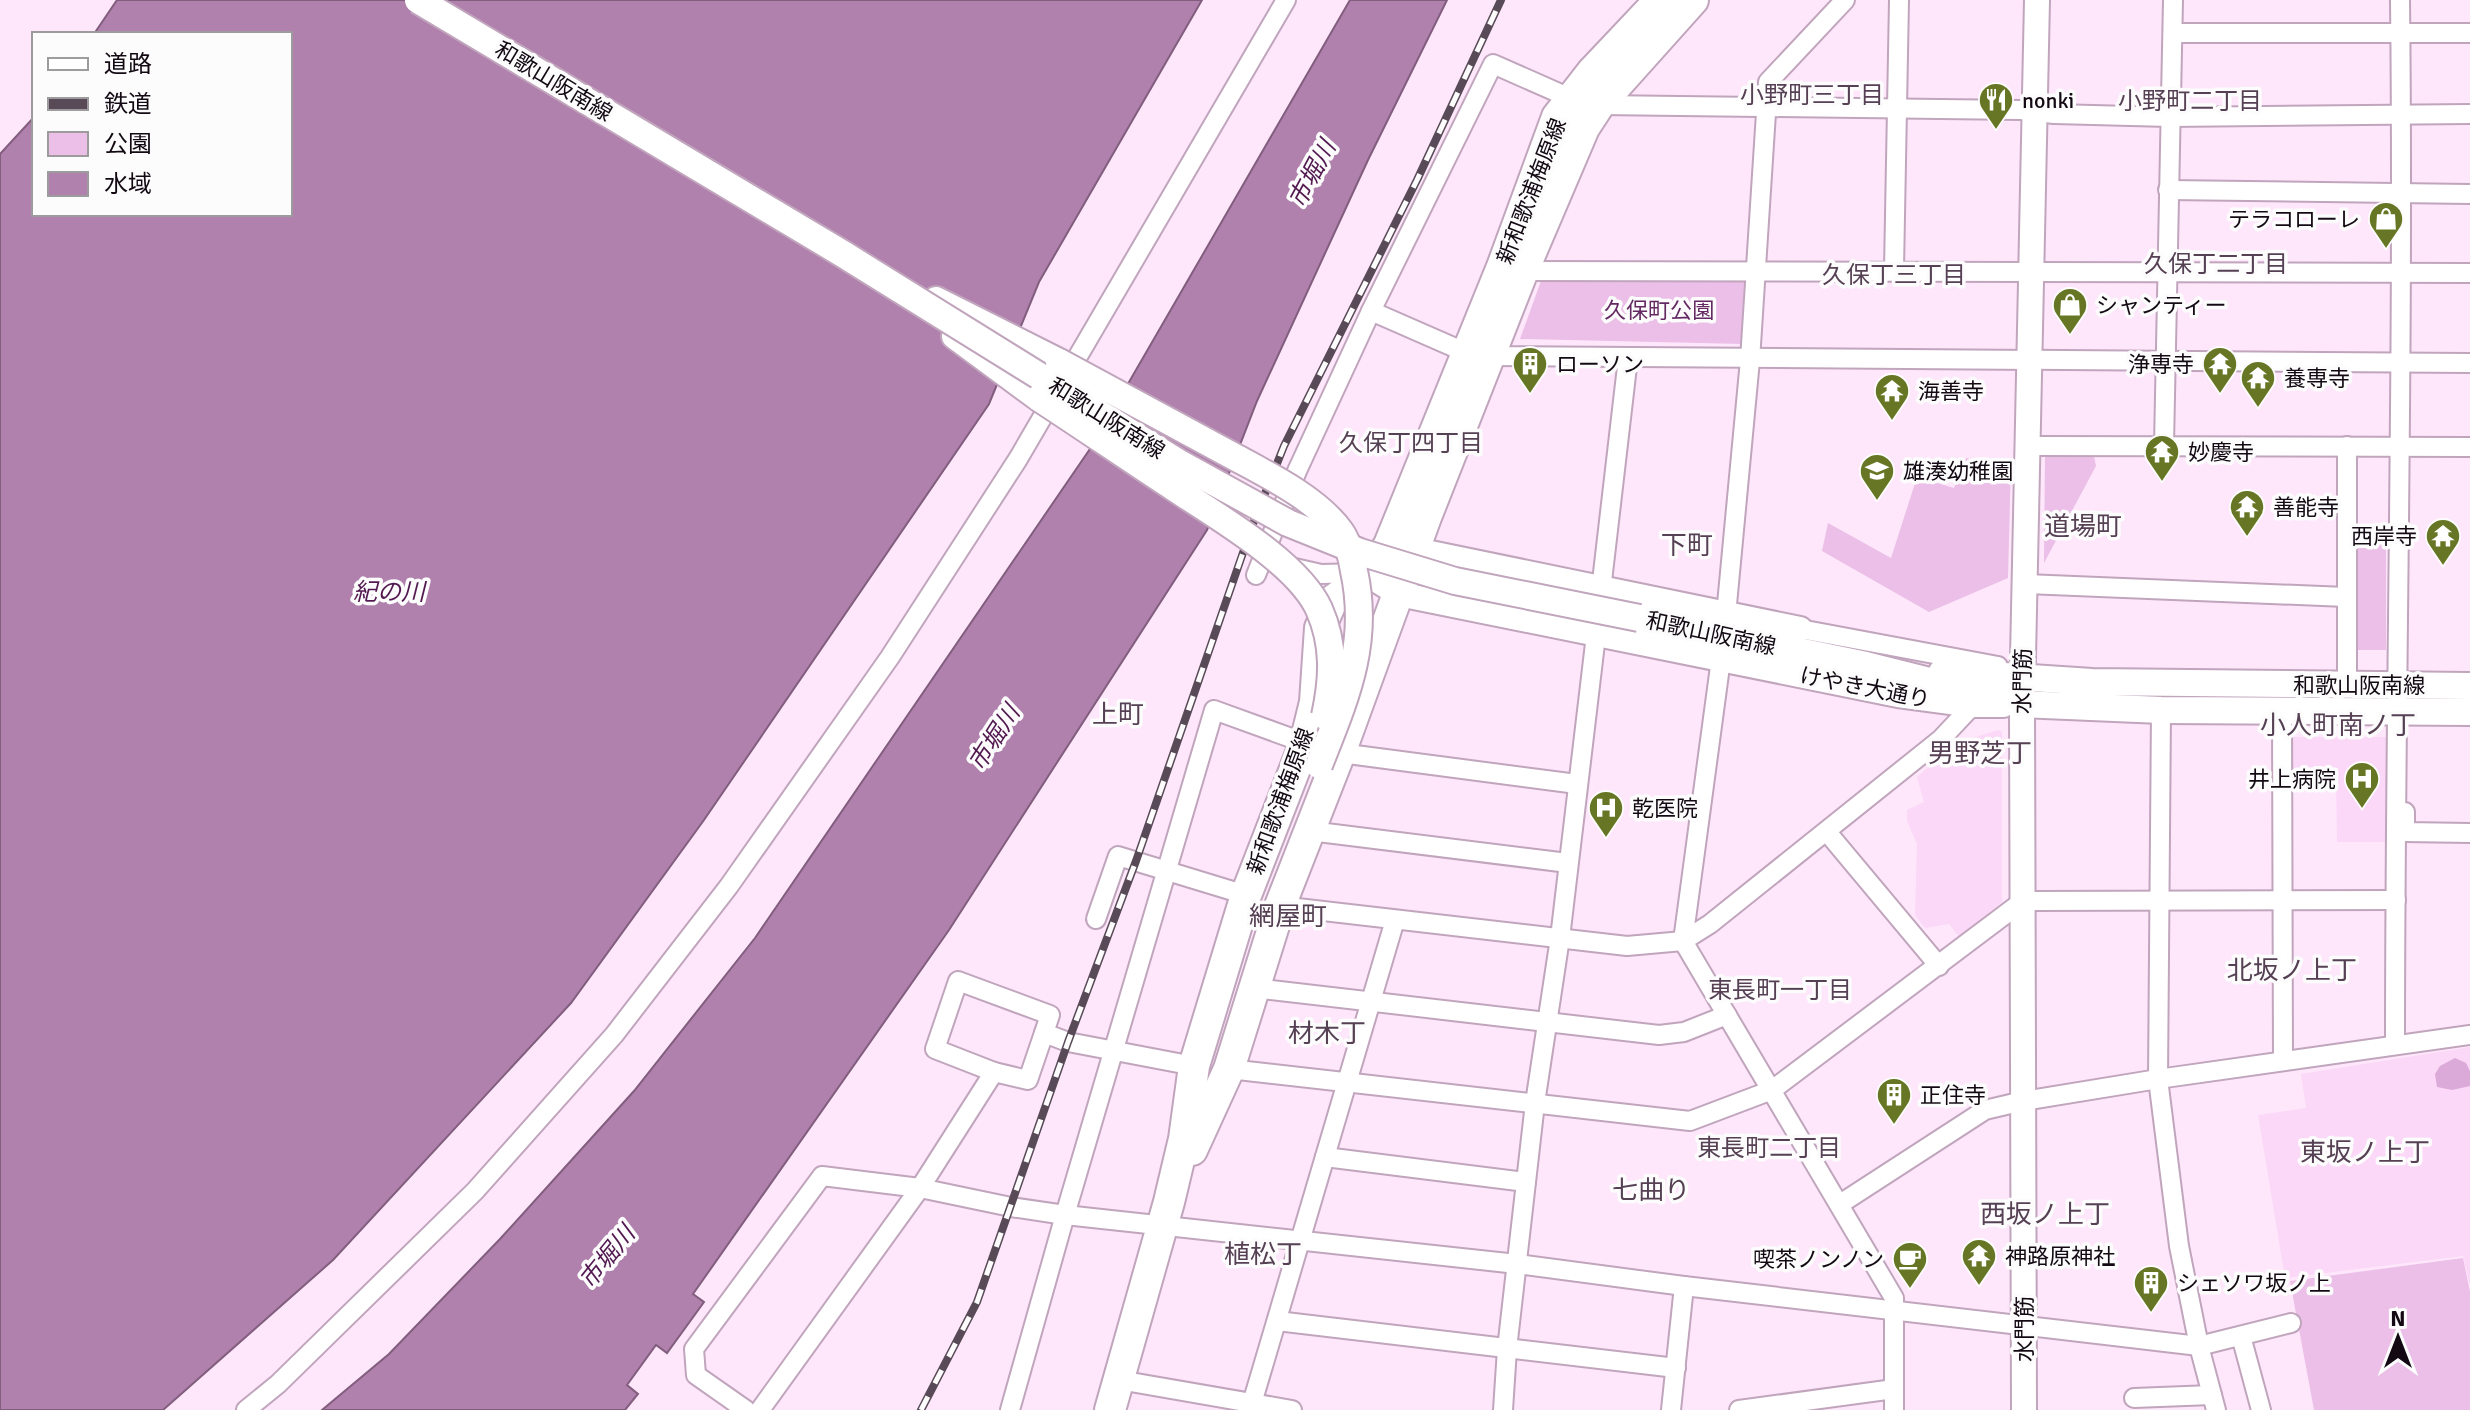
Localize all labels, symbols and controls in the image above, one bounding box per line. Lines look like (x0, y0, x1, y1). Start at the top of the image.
legend (32, 32, 292, 216)
street label: 和歌山阪南線 (490, 36, 617, 127)
text: 道路 (104, 49, 152, 79)
district label: 小野町三丁目 (1740, 80, 1884, 110)
restaurant icon: nonki (1977, 81, 2015, 131)
district label: 小野町二丁目 (2118, 86, 2262, 116)
place label: nonki (2022, 87, 2074, 114)
text: 鉄道 (104, 89, 152, 119)
street label: 新和歌浦梅原線 (1491, 114, 1572, 268)
text: 公園 (104, 129, 152, 159)
water label: 市堀川 (1282, 133, 1344, 213)
text: 水域 (104, 169, 152, 199)
shop icon: テラコローレ (2367, 200, 2405, 250)
place label: テラコローレ (2228, 206, 2360, 233)
district label: 久保丁二丁目 (2144, 249, 2288, 279)
district label: 久保丁三丁目 (1822, 260, 1966, 290)
shop icon: シャンティー (2051, 286, 2089, 336)
place label: シャンティー (2096, 292, 2227, 319)
park label: 久保町公園 (1604, 297, 1714, 324)
building icon: ローソン (1511, 345, 1549, 395)
temple icon: 浄専寺 (2201, 345, 2239, 395)
place label: ローソン (1556, 351, 1644, 378)
place label: 浄専寺 (2128, 351, 2194, 378)
temple icon: 養専寺 (2239, 359, 2277, 409)
place label: 養専寺 (2284, 365, 2350, 392)
street label: 和歌山阪南線 (1044, 372, 1170, 465)
temple icon: 海善寺 (1873, 372, 1911, 422)
place label: 海善寺 (1918, 378, 1984, 405)
district label: 久保丁四丁目 (1339, 428, 1483, 458)
temple icon: 妙慶寺 (2143, 433, 2181, 483)
place label: 妙慶寺 (2188, 439, 2254, 466)
school or university icon: 雄湊幼稚園 (1858, 452, 1896, 502)
place label: 雄湊幼稚園 (1903, 458, 2013, 485)
temple icon: 善能寺 (2228, 488, 2266, 538)
place label: 善能寺 (2273, 494, 2339, 521)
district label: 道場町 (2044, 511, 2122, 543)
temple icon: 西岸寺 (2424, 517, 2462, 567)
place label: 西岸寺 (2351, 523, 2417, 550)
district label: 下町 (1661, 530, 1713, 562)
water label: 紀の川 (353, 577, 428, 607)
street label: 和歌山阪南線 (1644, 607, 1778, 660)
street label: 水門筋 (2008, 648, 2037, 714)
street label: けやき大通り (1798, 662, 1932, 713)
street label: 和歌山阪南線 (2293, 672, 2425, 699)
water label: 市堀川 (962, 697, 1028, 776)
district label: 上町 (1092, 699, 1144, 731)
district label: 小人町南ノ丁 (2260, 710, 2416, 742)
street label: 新和歌浦梅原線 (1241, 724, 1319, 878)
district label: 男野芝丁 (1928, 738, 2032, 770)
hospital icon: 井上病院 (2343, 760, 2381, 810)
place label: 井上病院 (2248, 766, 2336, 793)
hospital icon: 乾医院 (1587, 789, 1625, 839)
place label: 乾医院 (1632, 795, 1698, 822)
district label: 網屋町 (1249, 901, 1327, 933)
district label: 北坂ノ上丁 (2227, 955, 2357, 987)
district label: 東長町一丁目 (1708, 975, 1852, 1005)
district label: 材木丁 (1288, 1018, 1366, 1050)
building icon: 正住寺 (1875, 1076, 1913, 1126)
place label: 正住寺 (1920, 1082, 1986, 1109)
district label: 東長町二丁目 (1697, 1133, 1841, 1163)
district label: 東坂ノ上丁 (2300, 1137, 2430, 1169)
district label: 七曲り (1612, 1175, 1690, 1207)
district label: 西坂ノ上丁 (1980, 1199, 2110, 1231)
water label: 市堀川 (573, 1217, 643, 1294)
temple icon: 神路原神社 (1960, 1237, 1998, 1287)
district label: 植松丁 (1224, 1239, 1302, 1271)
cafe icon: 喫茶ノンノン (1891, 1240, 1929, 1290)
place label: 神路原神社 (2005, 1243, 2115, 1270)
place label: 喫茶ノンノン (1753, 1246, 1884, 1273)
building icon: シェソワ坂ノ上 (2132, 1264, 2170, 1314)
place label: シェソワ坂ノ上 (2177, 1270, 2331, 1297)
street label: 水門筋 (2011, 1296, 2038, 1362)
north arrow (2358, 1298, 2438, 1378)
text: N (2390, 1305, 2406, 1332)

